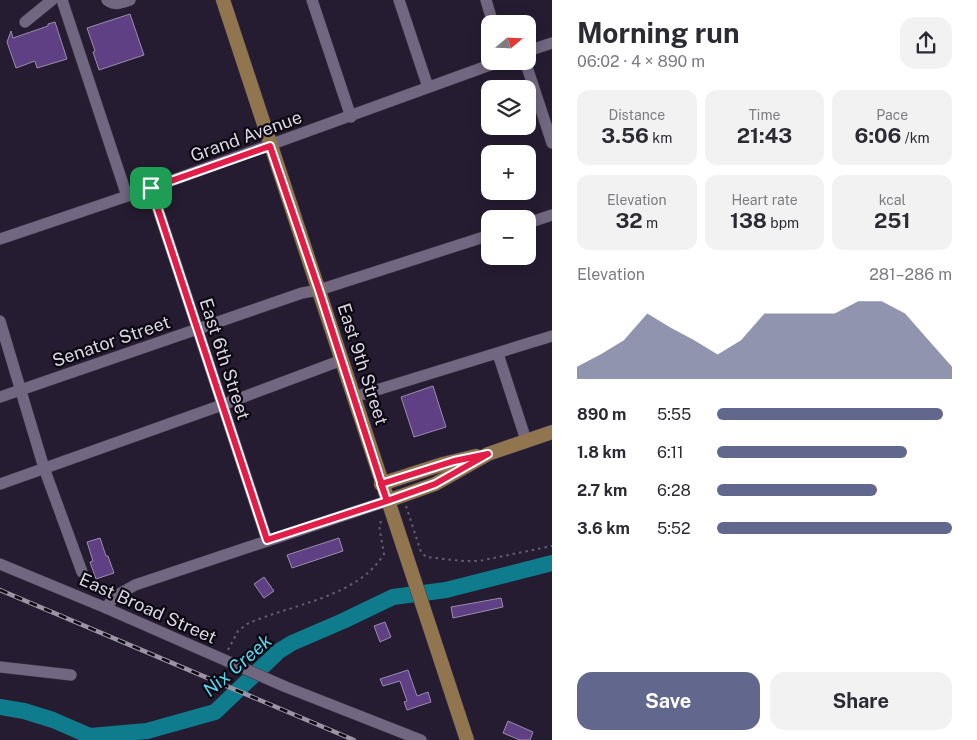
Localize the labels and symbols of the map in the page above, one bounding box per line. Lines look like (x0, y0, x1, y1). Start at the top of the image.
north arrow (481, 15, 536, 70)
street label: Grand Avenue (187, 106, 305, 166)
pin (130, 167, 172, 209)
street label: East 6th Street (195, 295, 255, 423)
street label: East 9th Street (333, 300, 393, 428)
street label: Senator Street (49, 311, 173, 371)
street label: East Broad Street (76, 568, 220, 648)
water label: Nix Creek (198, 629, 276, 701)

